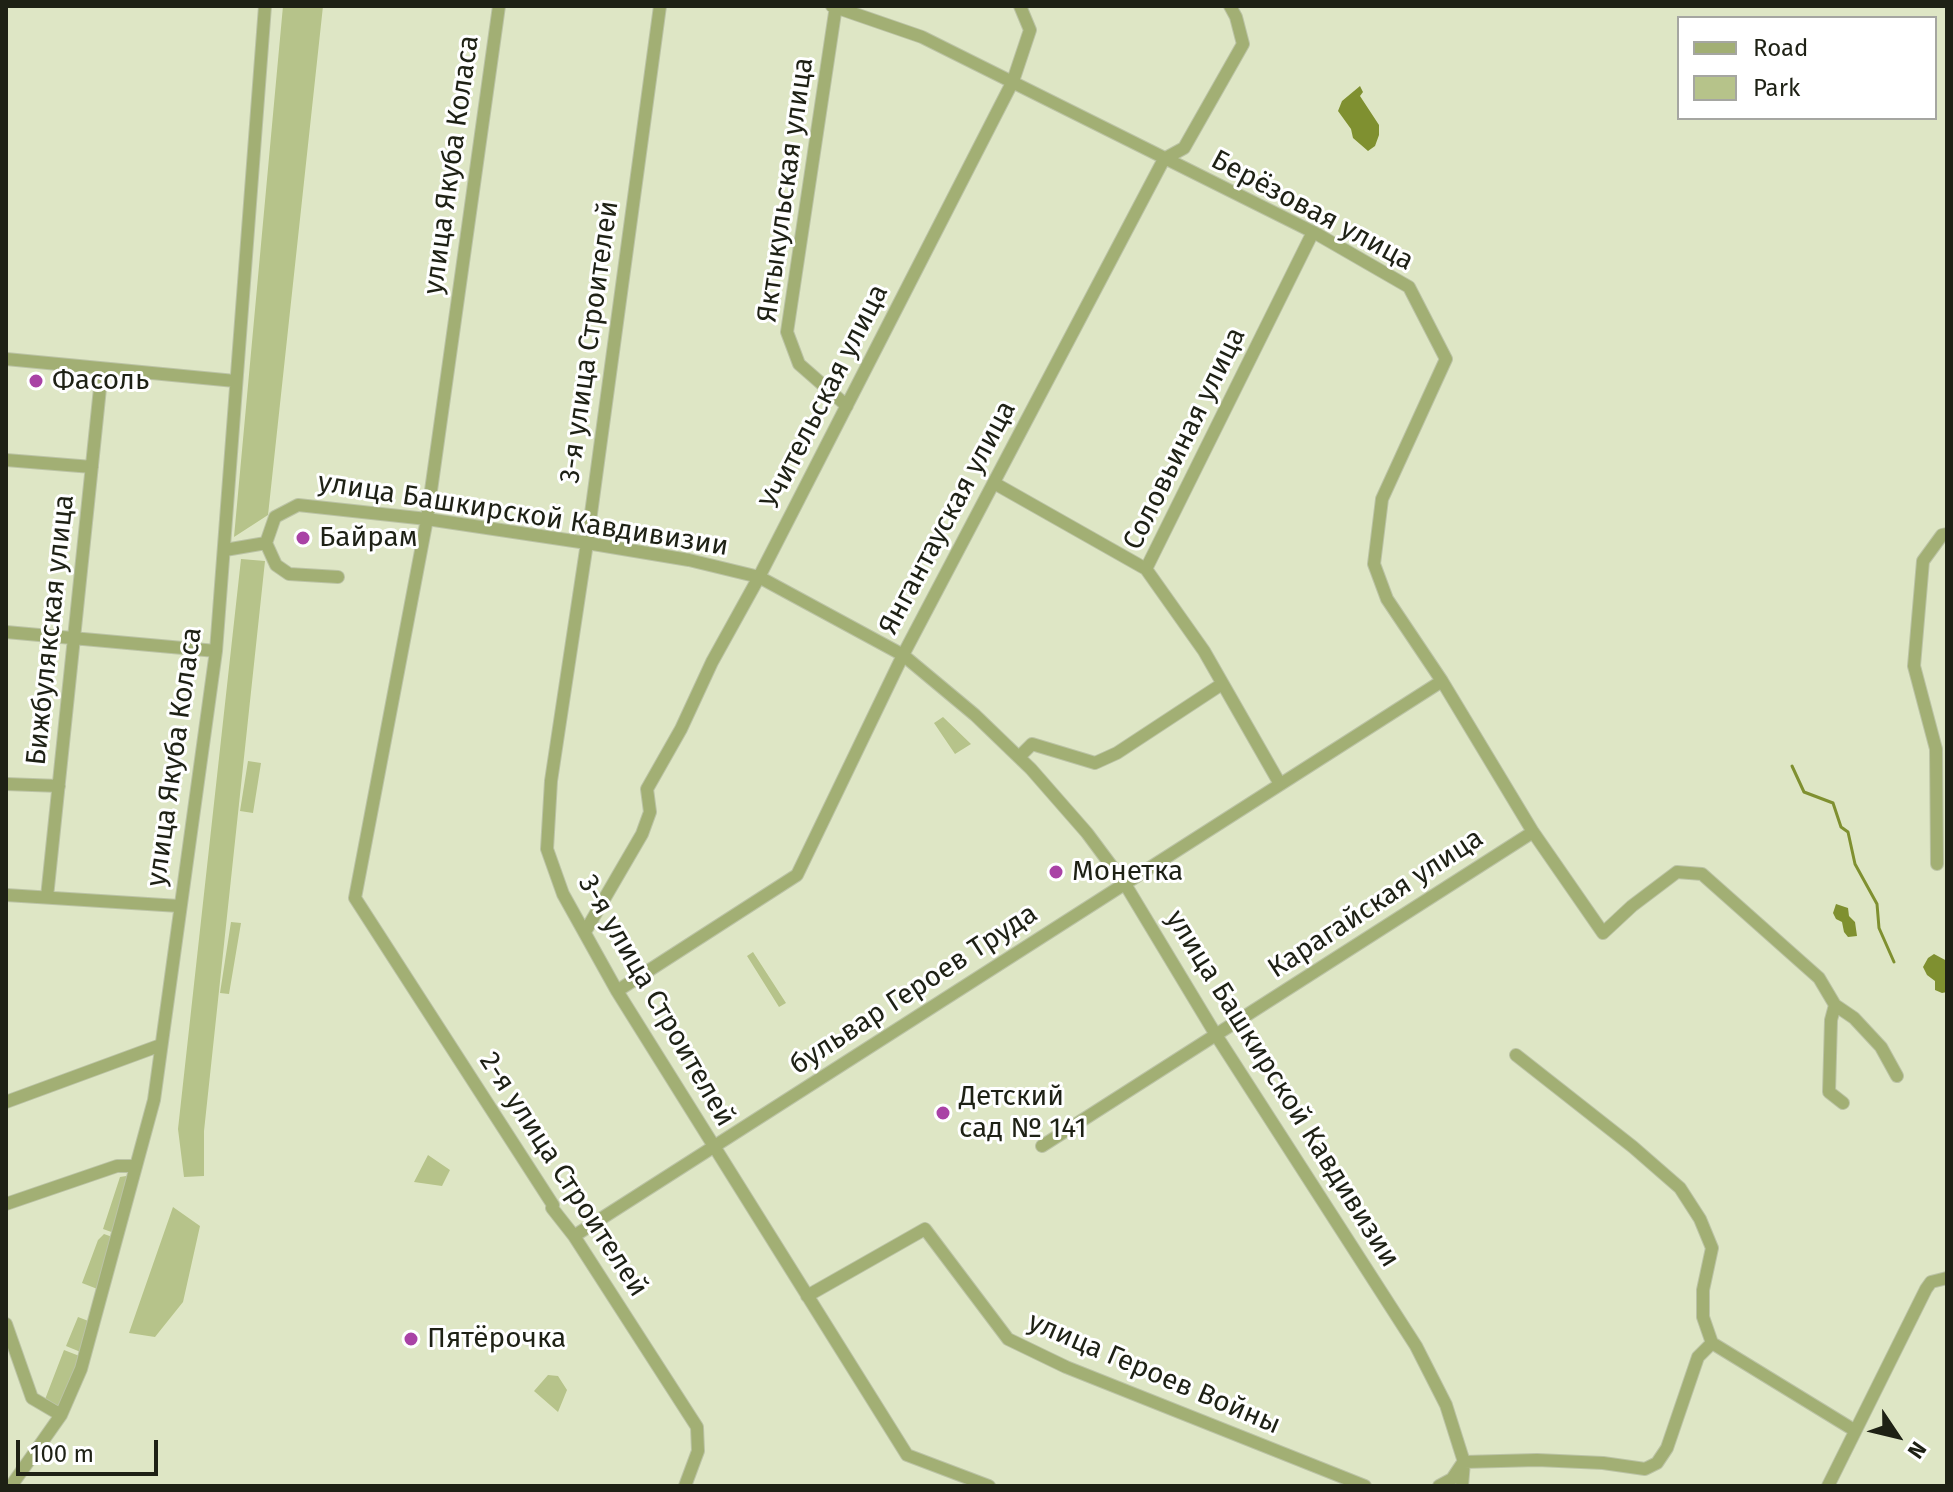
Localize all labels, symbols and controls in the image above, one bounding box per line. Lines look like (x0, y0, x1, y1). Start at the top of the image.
legend (1677, 16, 1937, 120)
street label: улица Якуба Коласа (417, 33, 487, 297)
text: Road (1753, 34, 1808, 62)
street label: Яктыкульская улица (751, 56, 821, 324)
text: Park (1753, 74, 1800, 102)
street label: Берёзовая улица (1205, 143, 1419, 279)
street label: 3-я улица Строителей (554, 199, 626, 485)
street label: Учительская улица (754, 279, 896, 515)
street label: Соловьиная улица (1117, 322, 1253, 556)
place label: Фасоль (52, 364, 149, 398)
marker: Фасоль (27, 372, 45, 390)
street label: Янгантауская улица (872, 395, 1024, 641)
street label: улица Башкирской Кавдивизии (315, 466, 731, 564)
street label: Бижбулякская улица (20, 493, 82, 767)
place label: Байрам (319, 521, 418, 555)
marker: Байрам (294, 529, 312, 547)
street label: улица Якуба Коласа (140, 625, 210, 889)
street label: Карагайская улица (1262, 822, 1490, 986)
place label: Монетка (1072, 855, 1183, 889)
marker: Монетка (1047, 863, 1065, 881)
street label: 3-я улица Строителей (570, 869, 742, 1133)
street label: бульвар Героев Труда (784, 897, 1044, 1083)
street label: улица Башкирской Кавдивизии (1158, 904, 1406, 1274)
street label: 2-я улица Строителей (471, 1046, 655, 1304)
place label: Детский сад № 141 (959, 1080, 1087, 1146)
marker: Детский сад № 141 (934, 1104, 952, 1122)
street label: улица Героев Войны (1023, 1306, 1285, 1442)
place label: Пятёрочка (427, 1322, 566, 1356)
marker: Пятёрочка (402, 1330, 420, 1348)
north arrow (1857, 1396, 1937, 1476)
scale bar (20, 1424, 162, 1474)
text: N (1902, 1436, 1932, 1464)
text: 100 m (30, 1440, 94, 1468)

